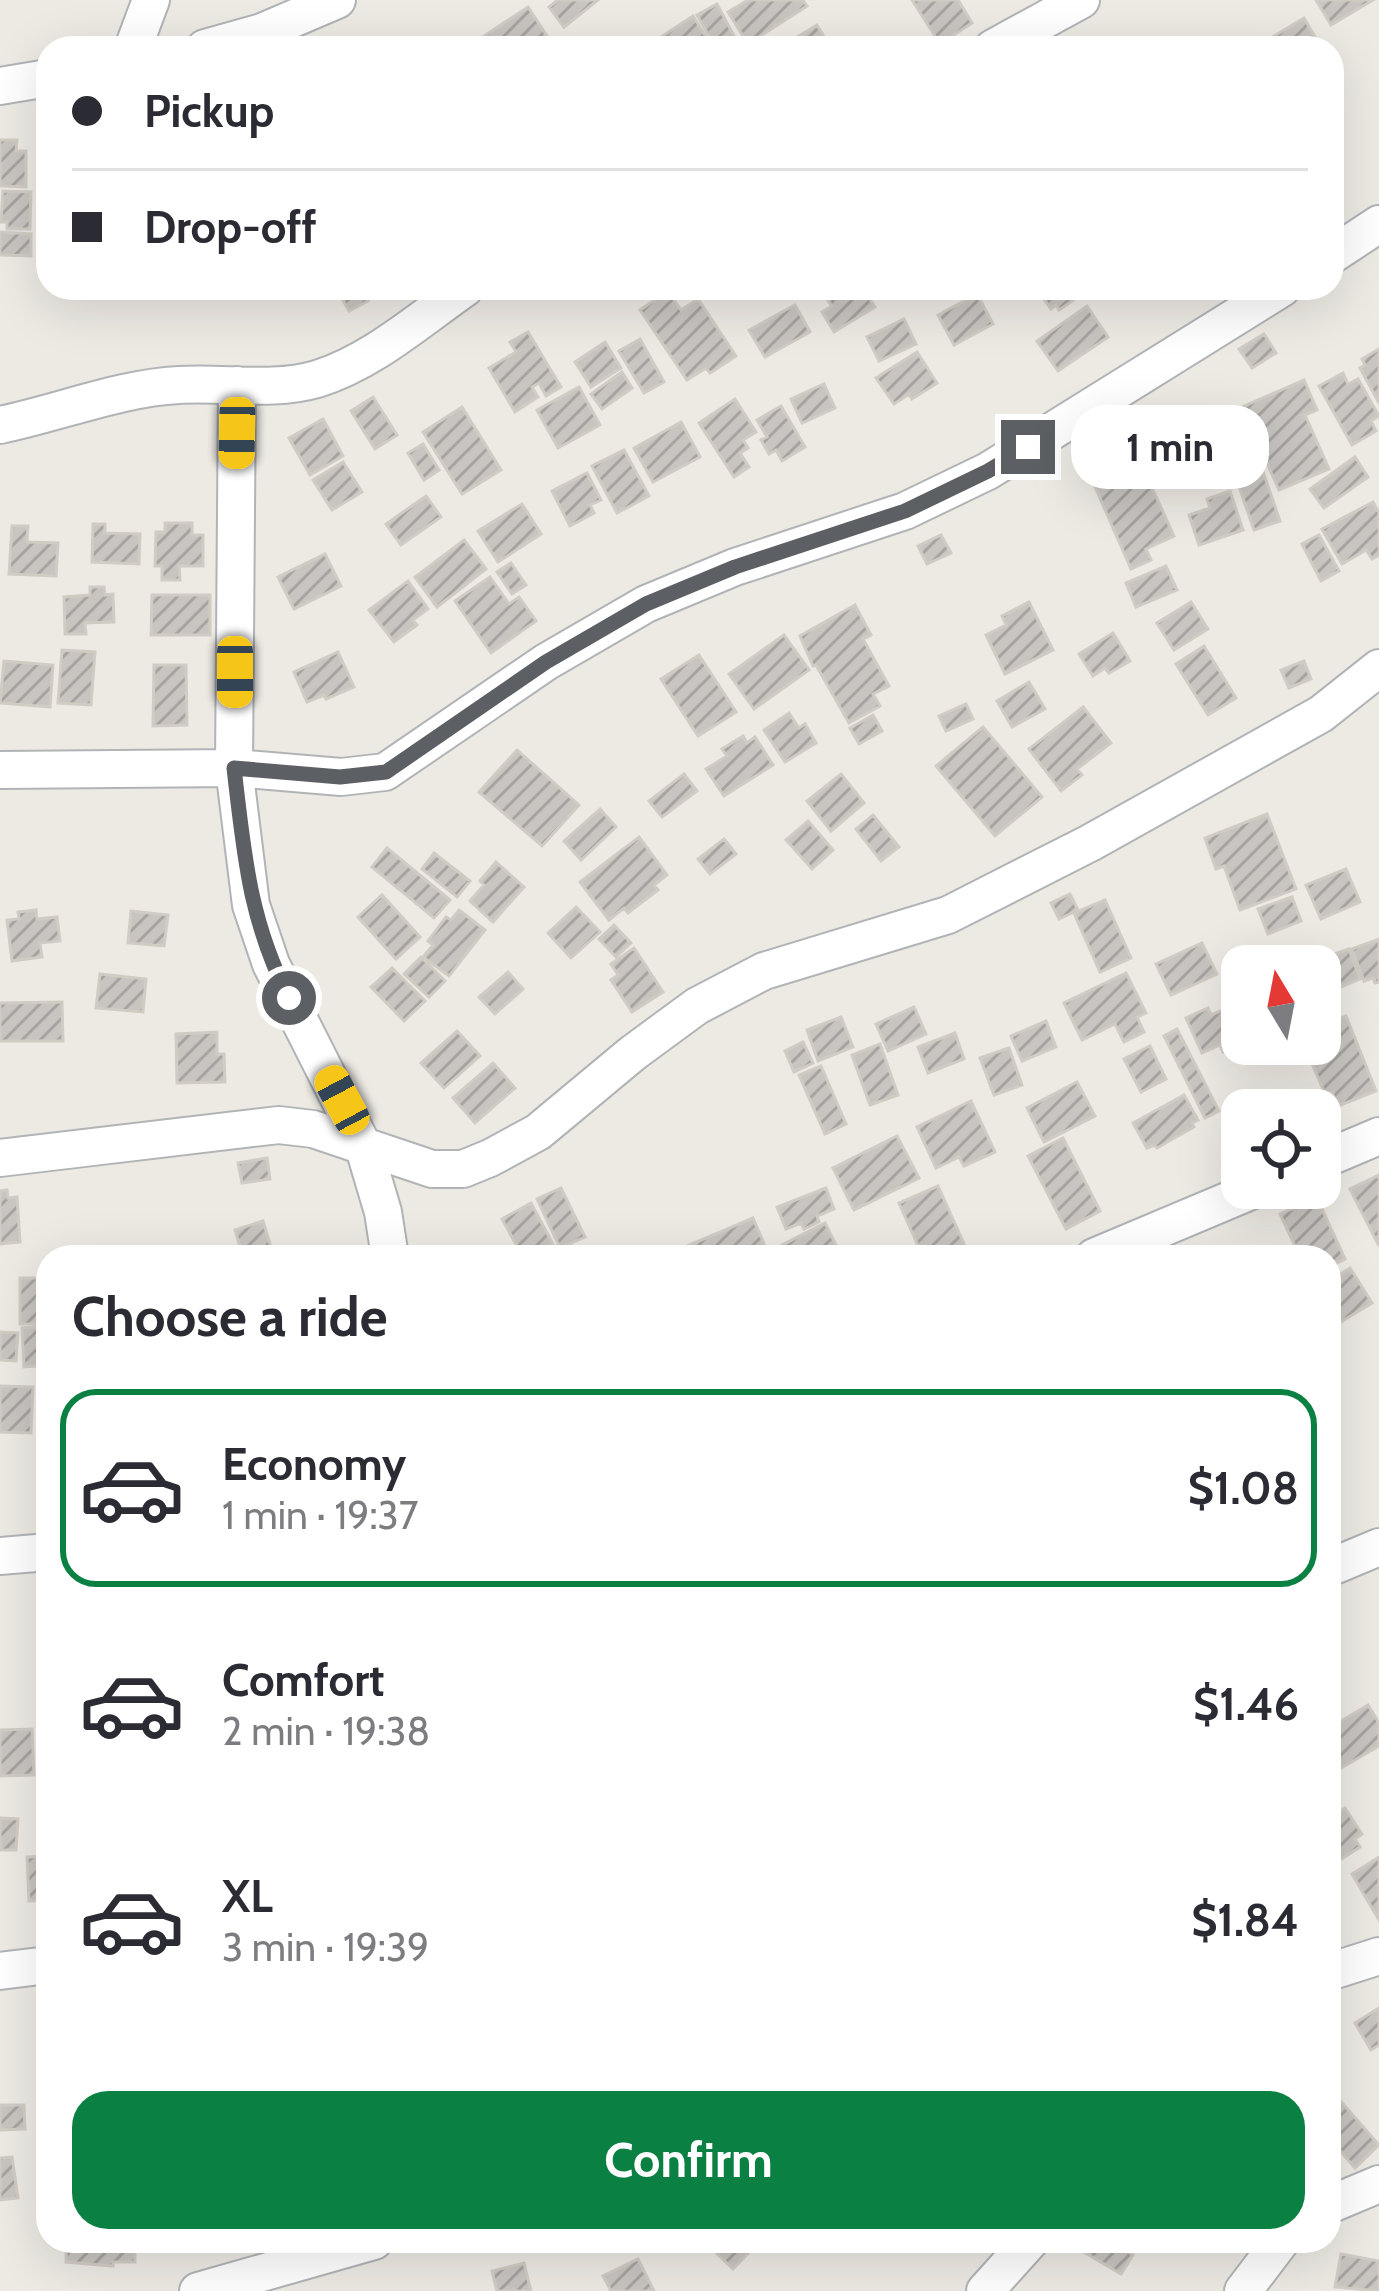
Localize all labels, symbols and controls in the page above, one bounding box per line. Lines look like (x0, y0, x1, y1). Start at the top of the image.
text: Pickup (144, 84, 274, 138)
text: Drop-off (144, 200, 317, 254)
car (218, 397, 256, 469)
callout: 1 min (1070, 405, 1268, 489)
route end (1001, 420, 1055, 474)
text: 1 min (1126, 423, 1214, 471)
car (217, 636, 253, 708)
north arrow (1221, 945, 1341, 1065)
map controls (1221, 945, 1341, 1209)
route start (262, 971, 316, 1025)
car (309, 1060, 375, 1140)
button: locate (1221, 1089, 1341, 1209)
text: Choose a ride (72, 1284, 387, 1350)
icon: car (78, 1434, 186, 1542)
text: Economy (222, 1437, 406, 1491)
text: $1.08 (1188, 1461, 1299, 1515)
text: 1 min · 19:37 (222, 1491, 418, 1539)
icon: car (78, 1650, 186, 1758)
text: Comfort (222, 1653, 385, 1707)
text: $1.46 (1193, 1677, 1299, 1731)
text: 2 min · 19:38 (222, 1707, 430, 1755)
icon: car (78, 1866, 186, 1974)
text: XL (222, 1869, 273, 1923)
text: $1.84 (1191, 1893, 1299, 1947)
text: 3 min · 19:39 (222, 1923, 429, 1971)
button: Confirm (72, 2091, 1305, 2229)

